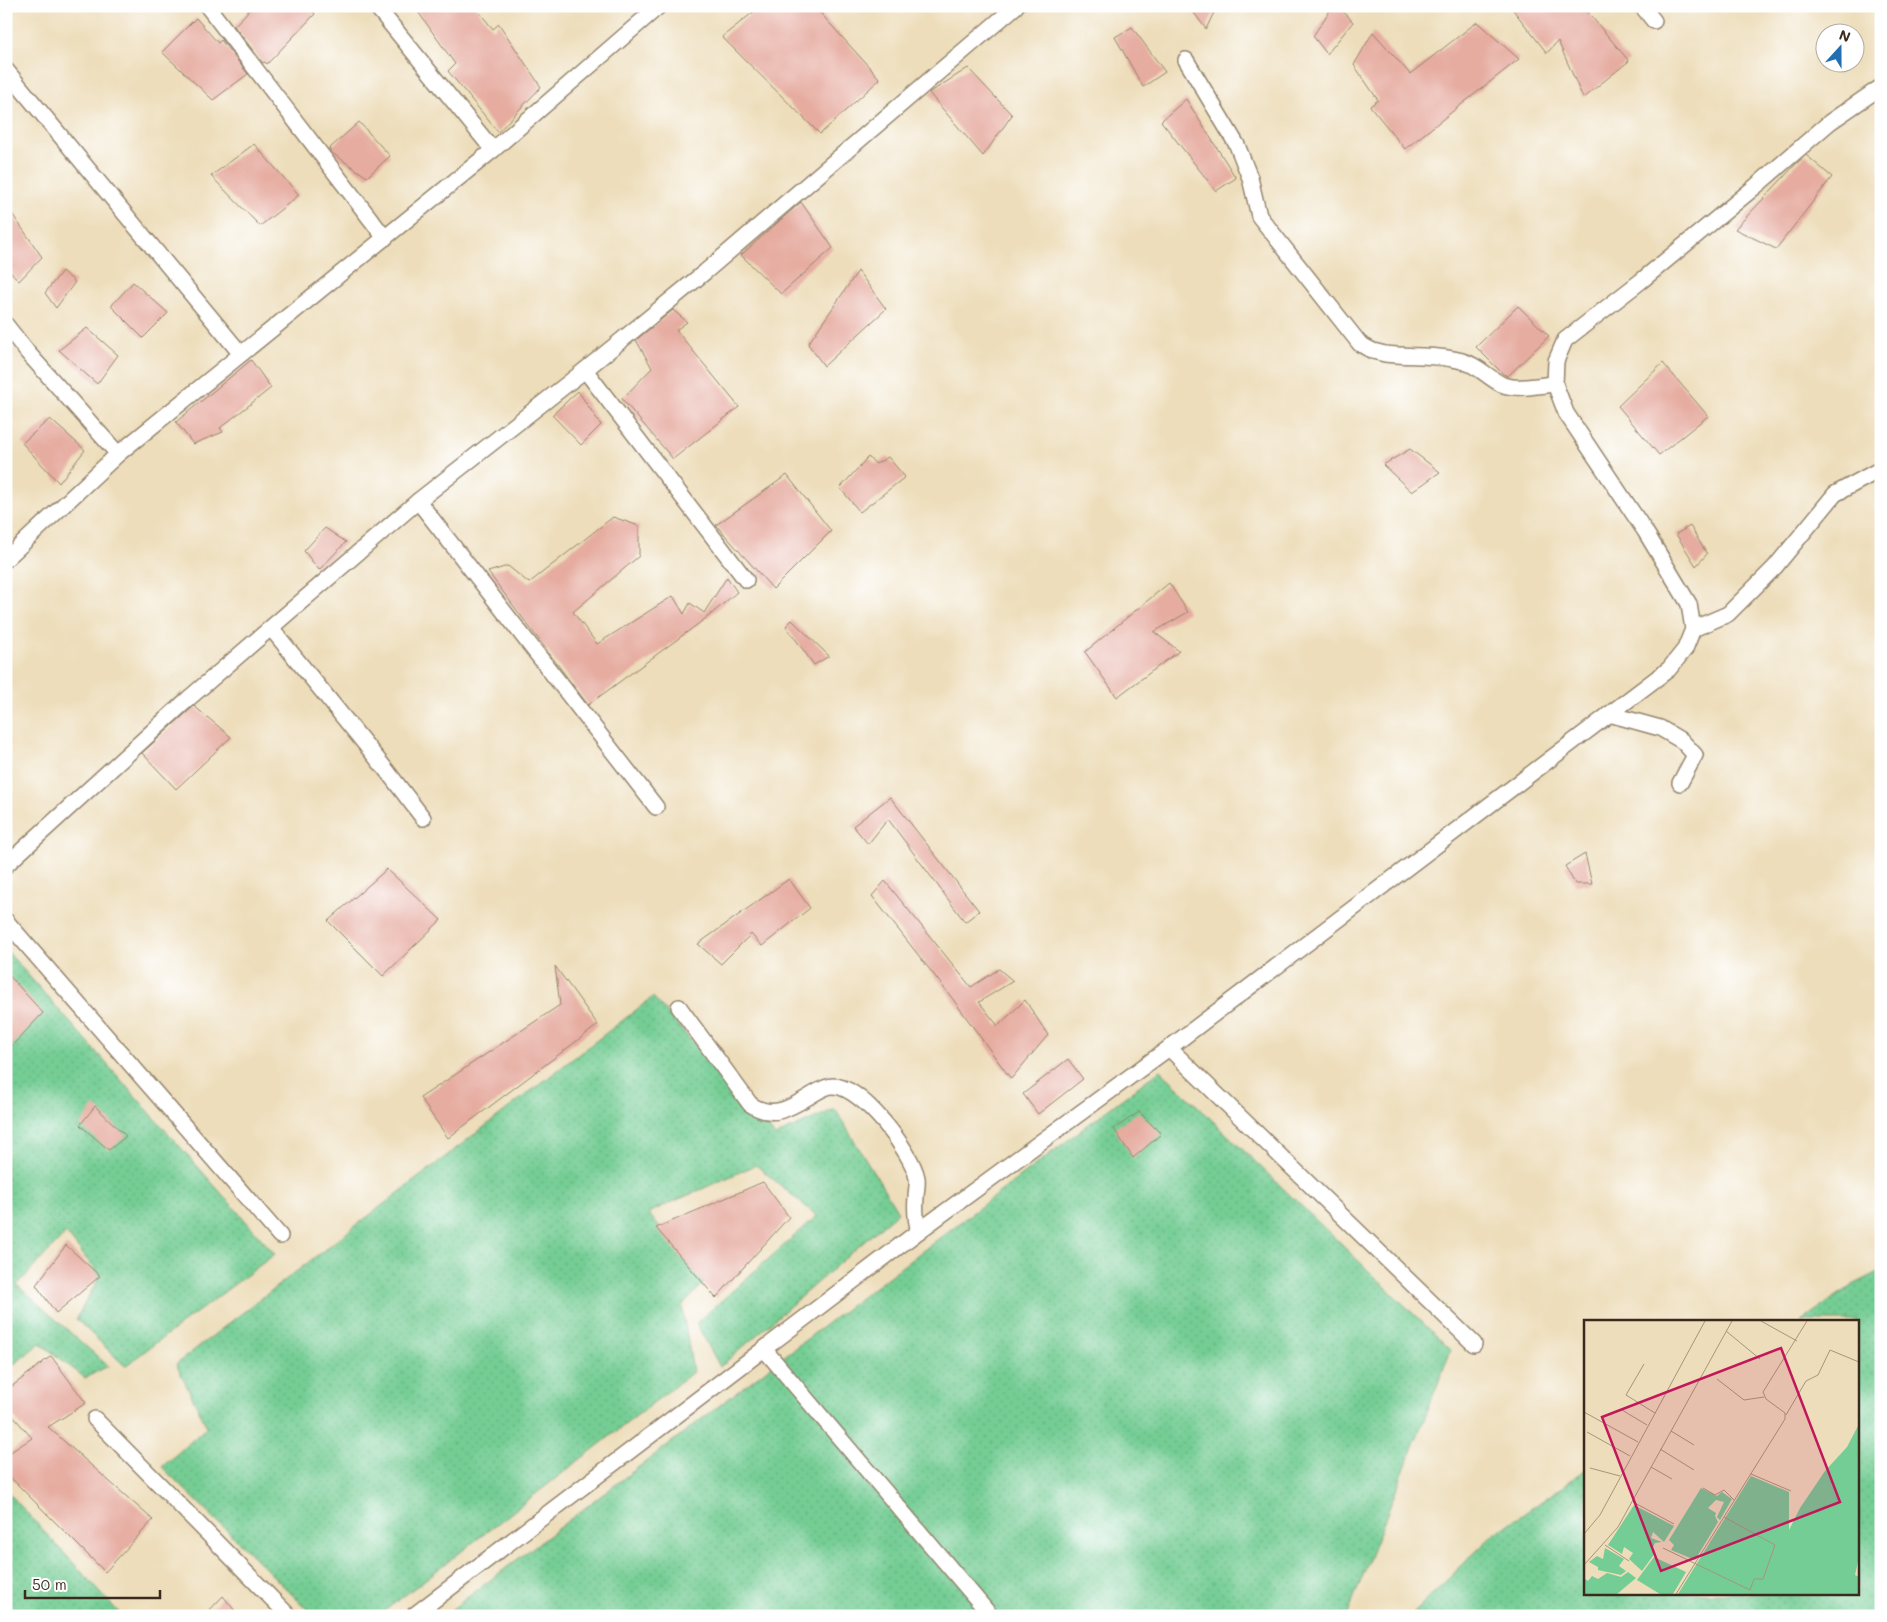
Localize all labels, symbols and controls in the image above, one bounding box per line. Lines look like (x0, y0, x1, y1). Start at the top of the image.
north arrow (1814, 22, 1864, 72)
text: N (1836, 25, 1853, 46)
inset map (1584, 1320, 1860, 1594)
scale bar (25, 1567, 160, 1599)
text: 50 m (32, 1574, 67, 1594)

